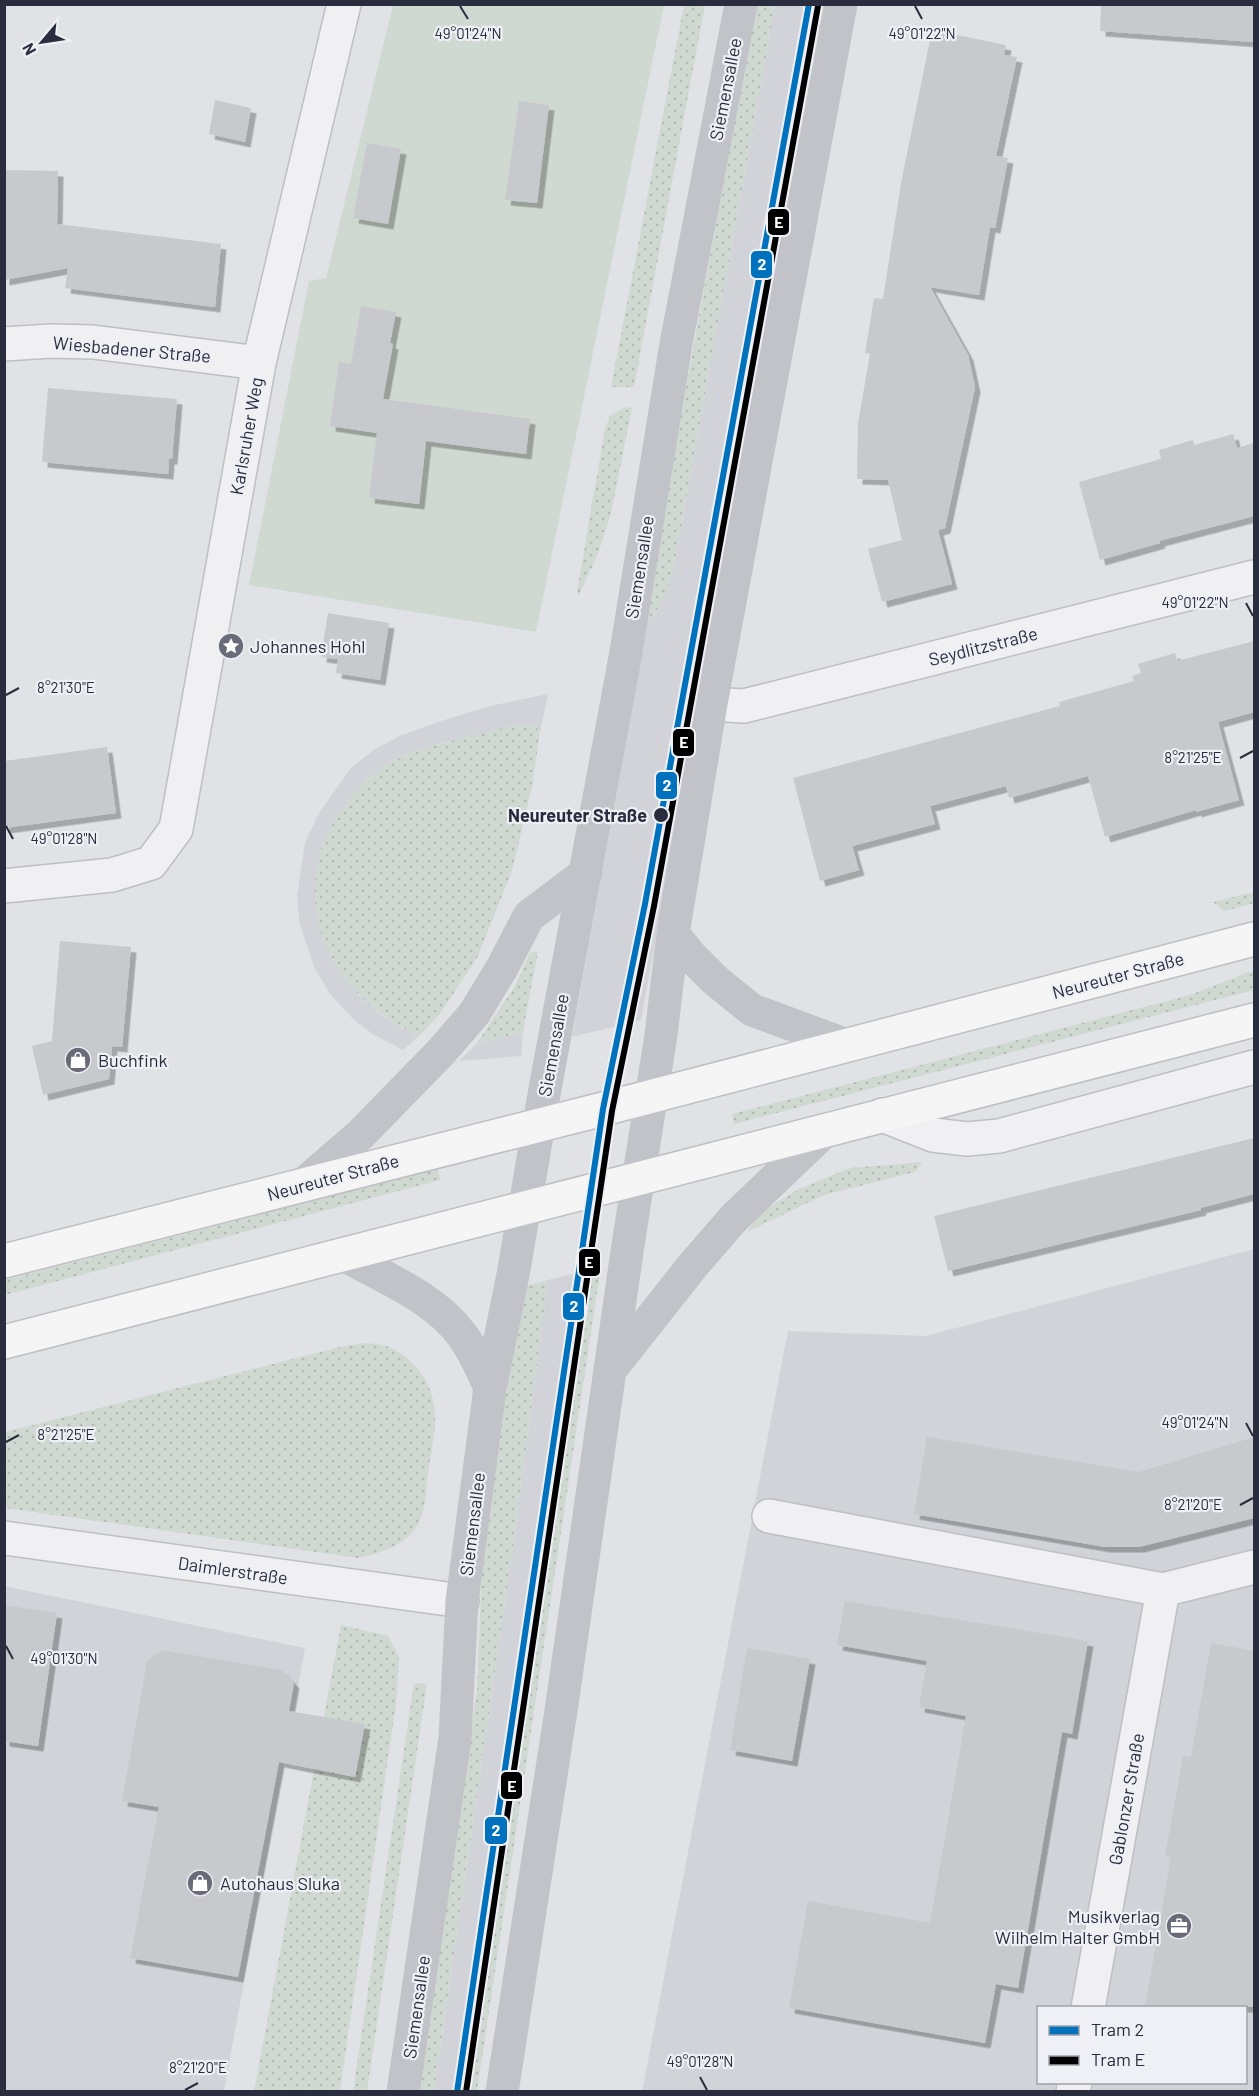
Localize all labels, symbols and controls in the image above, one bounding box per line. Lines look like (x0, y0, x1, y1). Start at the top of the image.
north arrow (12, 12, 72, 72)
text: 49°01'24"N (434, 24, 502, 42)
text: 49°01'22"N (888, 24, 956, 42)
street label: Siemensallee (704, 36, 746, 142)
text: N (18, 40, 39, 59)
line badge: E (767, 208, 790, 236)
text: E (774, 212, 784, 231)
line badge: 2 (750, 250, 773, 279)
text: 2 (758, 254, 767, 273)
street label: Wiesbadener Straße (52, 331, 212, 367)
street label: Karlsruher Weg (225, 375, 267, 497)
street label: Siemensallee (620, 514, 658, 620)
text: 49°01'22"N (1161, 593, 1229, 611)
street label: Seydlitzstraße (926, 622, 1040, 670)
place icon: Johannes Hohl (216, 631, 246, 661)
place label: Johannes Hohl (250, 635, 366, 657)
text: 8°21'30"E (37, 678, 95, 696)
line badge: E (672, 728, 695, 757)
text: E (679, 732, 689, 751)
text: 8°21'25"E (1164, 748, 1222, 766)
line badge: 2 (655, 771, 678, 800)
text: 2 (663, 775, 672, 794)
place label: Neureuter Straße (508, 804, 647, 826)
marker: Neureuter Straße (652, 806, 670, 824)
text: 49°01'28"N (30, 829, 98, 847)
street label: Neureuter Straße (1050, 947, 1186, 1003)
street label: Siemensallee (533, 992, 573, 1098)
shop icon: Buchfink (63, 1045, 93, 1075)
place label: Buchfink (98, 1049, 167, 1071)
street label: Neureuter Straße (265, 1149, 401, 1205)
line badge: E (578, 1248, 601, 1277)
text: E (584, 1252, 594, 1271)
line badge: 2 (562, 1292, 585, 1321)
text: 2 (570, 1296, 579, 1315)
text: 49°01'24"N (1161, 1413, 1229, 1431)
text: 8°21'25"E (37, 1425, 95, 1443)
street label: Siemensallee (455, 1471, 489, 1577)
text: 8°21'20"E (1164, 1495, 1222, 1513)
street label: Daimlerstraße (177, 1551, 289, 1589)
text: 49°01'30"N (30, 1649, 98, 1667)
street label: Gablonzer Straße (1104, 1731, 1148, 1867)
line badge: E (500, 1771, 523, 1800)
text: E (507, 1776, 517, 1795)
line badge: 2 (484, 1816, 508, 1845)
text: 2 (492, 1820, 501, 1839)
shop icon: Autohaus Sluka (185, 1868, 215, 1898)
place label: Autohaus Sluka (220, 1872, 340, 1894)
place label: Musikverlag Wilhelm Halter GmbH (995, 1905, 1160, 1948)
office icon: Musikverlag Wilhelm Halter GmbH (1164, 1911, 1194, 1941)
street label: Siemensallee (398, 1954, 434, 2060)
legend (1037, 2006, 1247, 2084)
text: Tram 2 (1091, 2018, 1144, 2040)
text: Tram E (1091, 2048, 1145, 2070)
text: 49°01'28"N (666, 2052, 734, 2070)
text: 8°21'20"E (169, 2058, 227, 2076)

